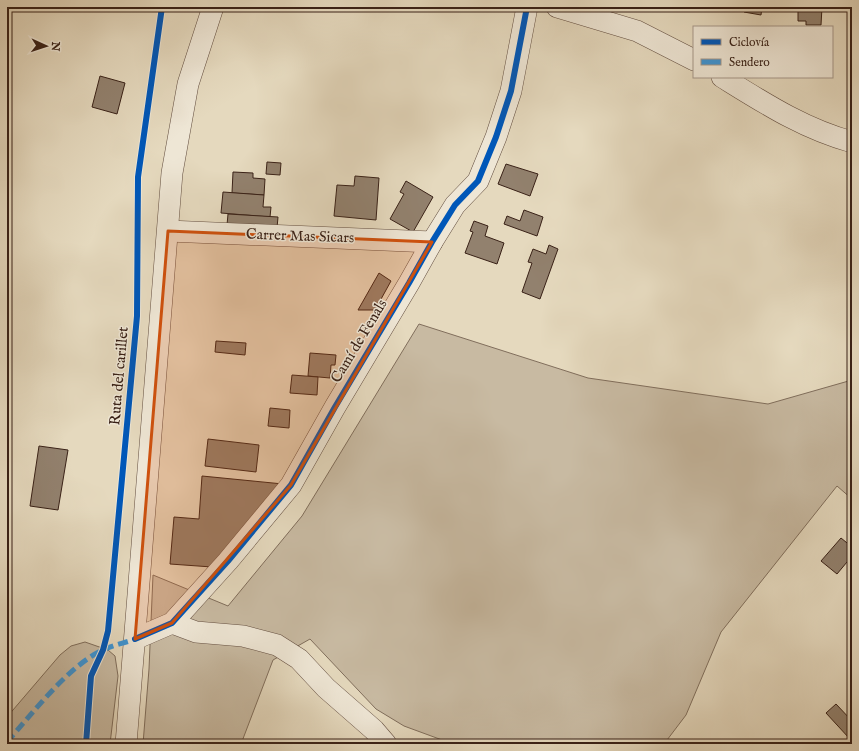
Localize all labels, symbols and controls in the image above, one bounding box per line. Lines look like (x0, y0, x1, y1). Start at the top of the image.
north arrow (26, 26, 66, 66)
legend (693, 26, 833, 78)
text: Ciclovía (729, 35, 770, 50)
text: N (48, 40, 62, 52)
text: Sendero (729, 55, 770, 70)
street label: Carrer Mas Sicars (246, 225, 354, 247)
street label: Camí de Fenals (327, 296, 391, 386)
street label: Ruta del carillet (105, 326, 133, 426)

